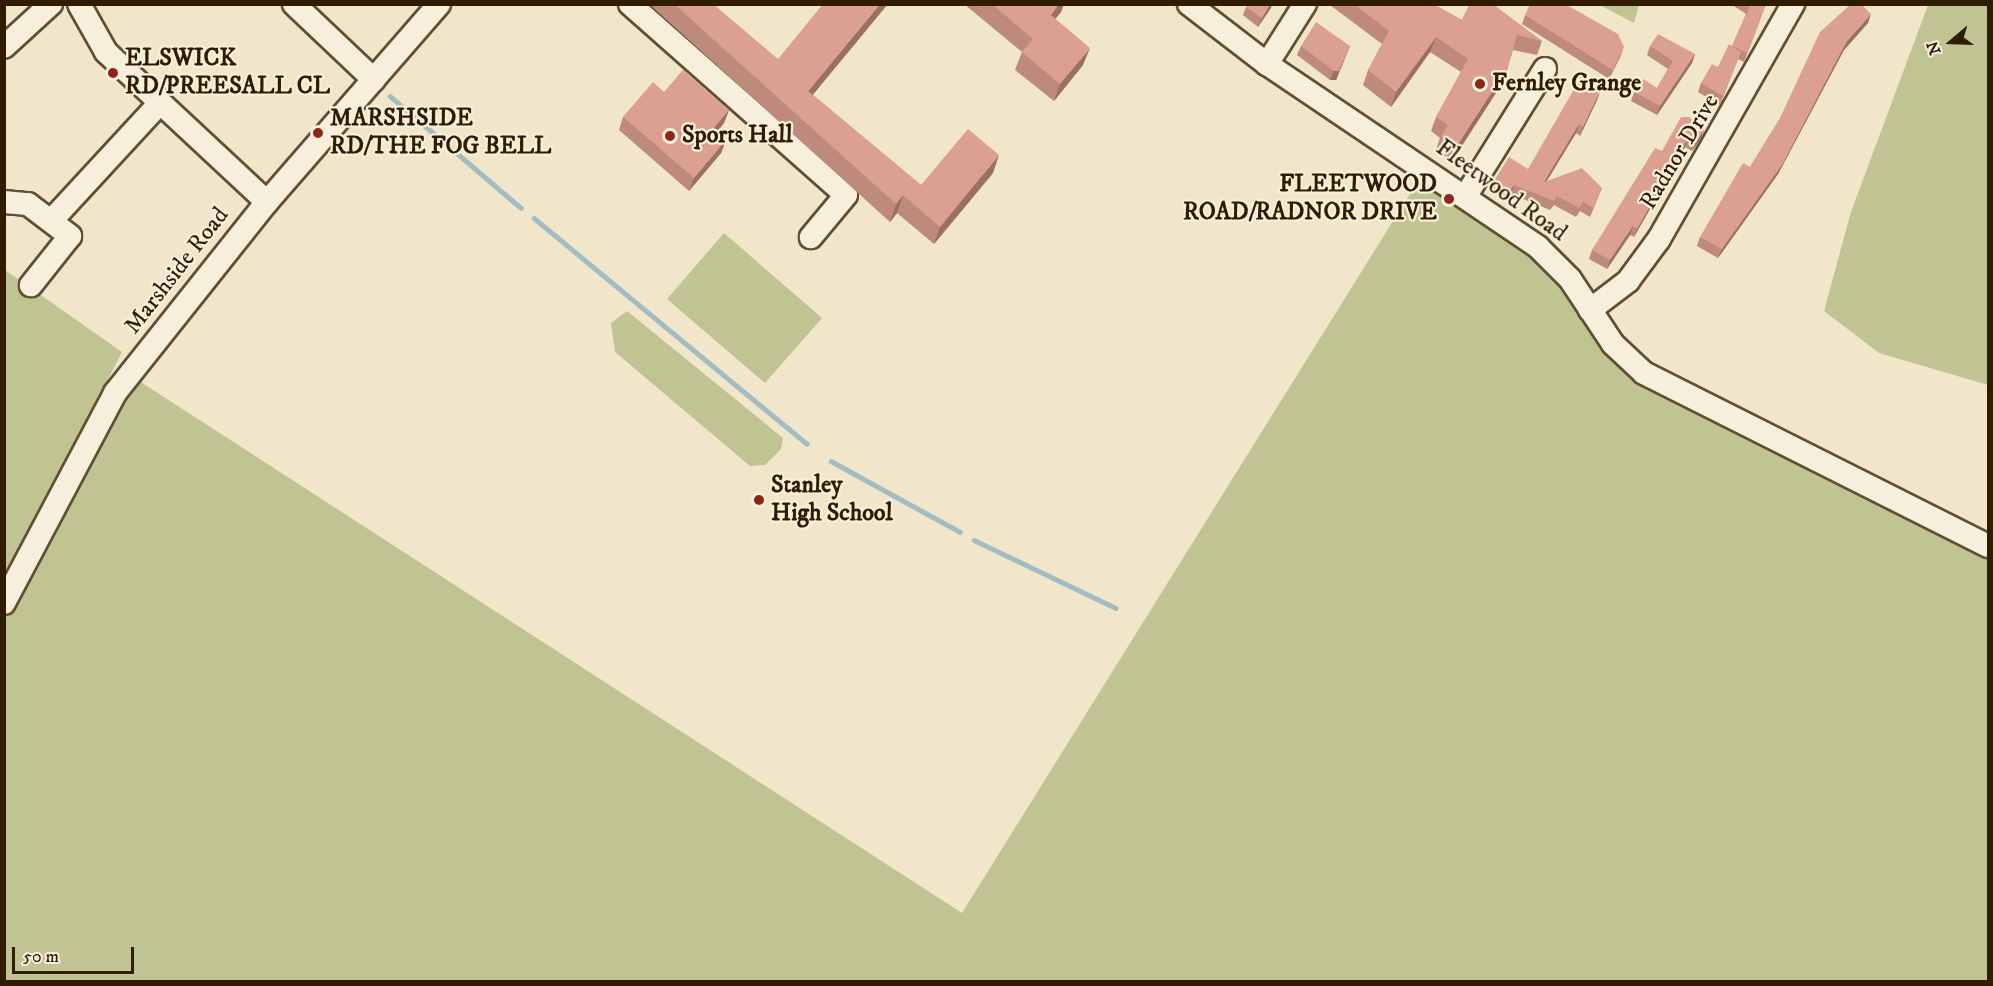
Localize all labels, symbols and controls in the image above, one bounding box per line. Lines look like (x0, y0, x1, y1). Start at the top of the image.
north arrow (1921, 12, 1981, 72)
text: N (1922, 38, 1946, 57)
place label: ELSWICK RD/PREESALL CL (125, 45, 330, 101)
marker: ELSWICK RD/PREESALL CL (106, 66, 120, 80)
place label: Fernley Grange (1492, 70, 1641, 98)
marker: Fernley Grange (1473, 77, 1487, 91)
street label: Radnor Drive (1634, 89, 1726, 215)
place label: MARSHSIDE RD/THE FOG BELL (330, 105, 551, 161)
place label: Sports Hall (682, 122, 793, 150)
marker: MARSHSIDE RD/THE FOG BELL (311, 126, 325, 140)
marker: Sports Hall (663, 129, 677, 143)
street label: Fleetwood Road (1430, 134, 1572, 248)
place label: FLEETWOOD ROAD/RADNOR DRIVE (1183, 171, 1437, 227)
marker: FLEETWOOD ROAD/RADNOR DRIVE (1442, 192, 1456, 206)
street label: Marshside Road (119, 202, 235, 340)
place label: Stanley High School (771, 472, 893, 528)
marker: Stanley High School (752, 493, 766, 507)
scale bar (15, 935, 136, 973)
text: 50 m (23, 946, 59, 968)

